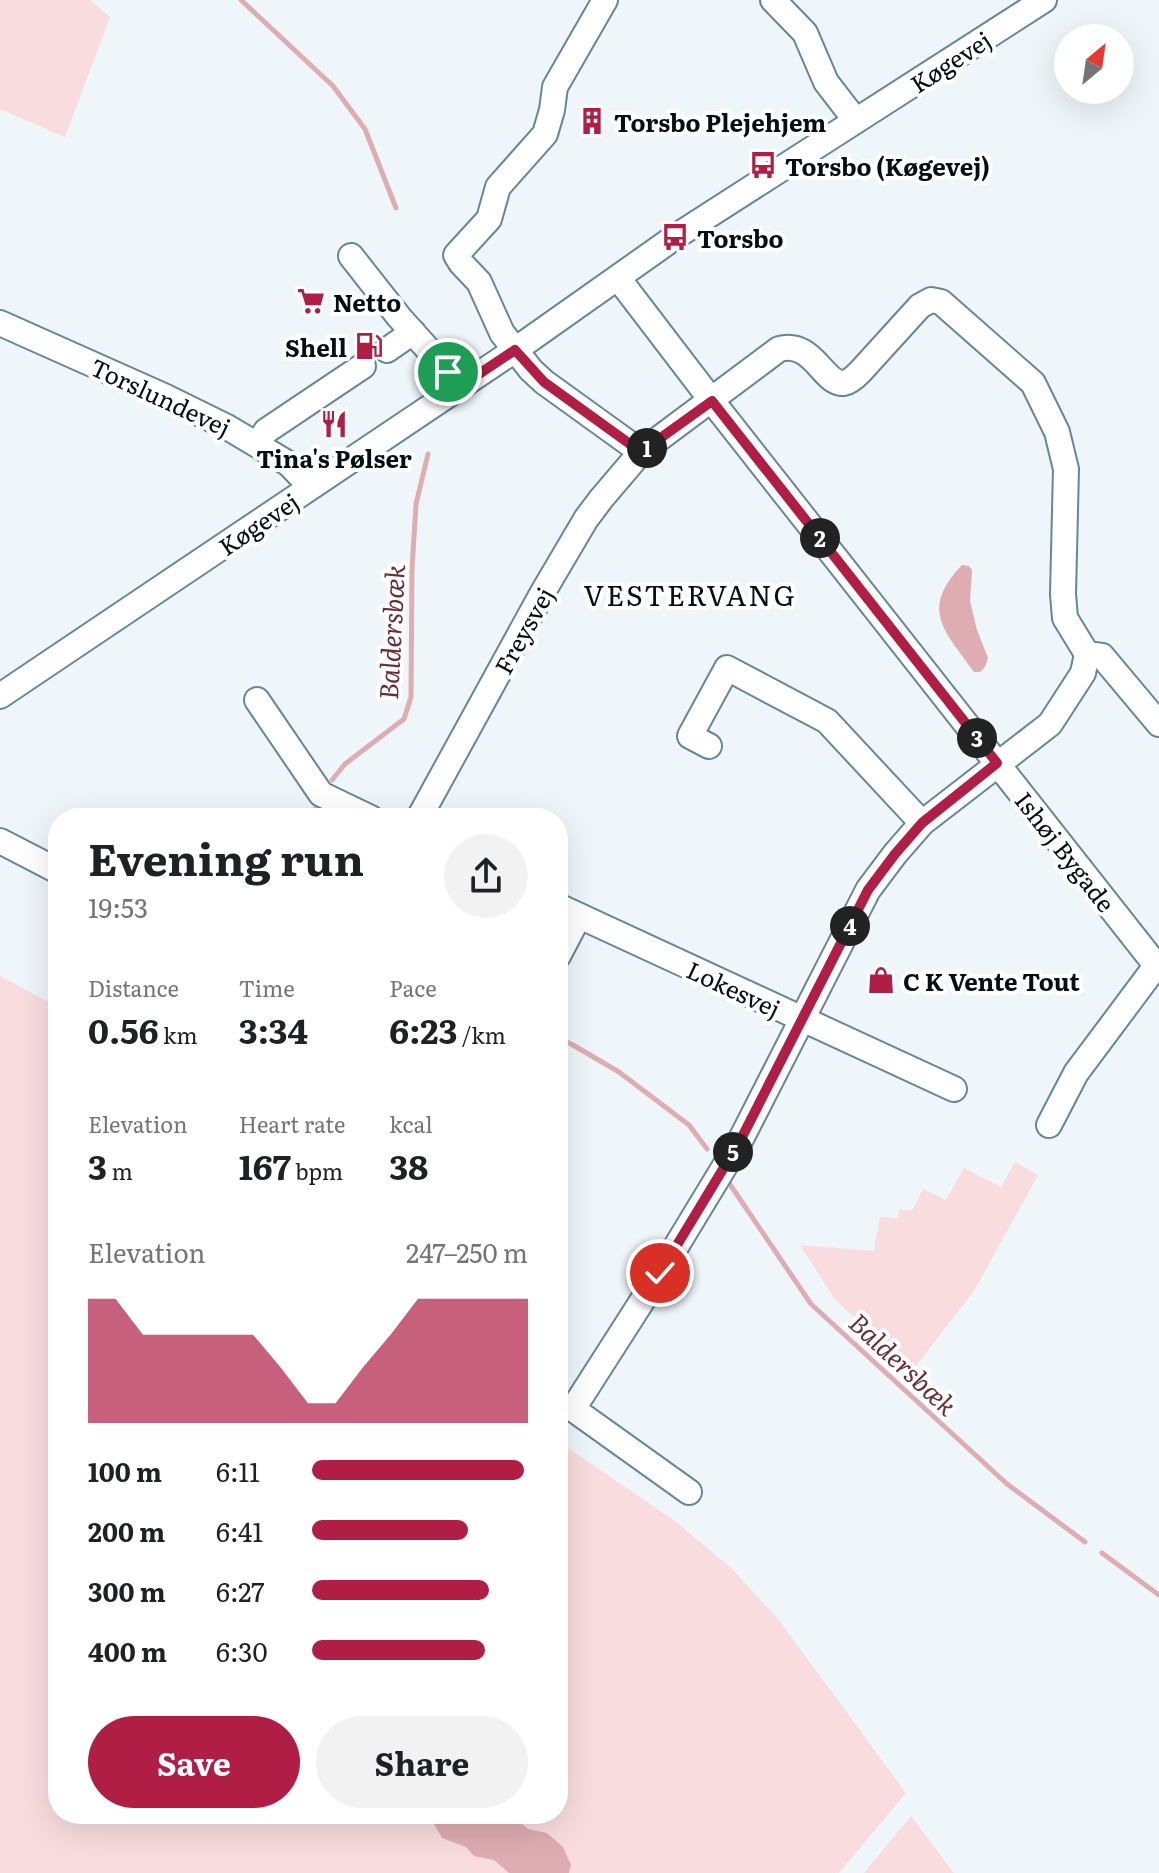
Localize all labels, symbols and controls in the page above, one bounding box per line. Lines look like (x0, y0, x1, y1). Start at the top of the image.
street label: Køgevej (903, 22, 997, 100)
north arrow (1054, 24, 1134, 104)
map controls (1054, 24, 1134, 104)
place label: Torsbo Plejehjem (614, 104, 826, 139)
building icon: Torsbo Plejehjem (577, 106, 607, 136)
place label: Torsbo (Køgevej) (785, 148, 990, 183)
bus stop icon: Torsbo (Køgevej) (748, 150, 778, 180)
place label: Torsbo (697, 220, 783, 255)
bus stop icon: Torsbo (660, 222, 690, 252)
place label: Netto (333, 284, 401, 319)
supermarket icon: Netto (296, 286, 326, 316)
place label: Shell (285, 329, 347, 364)
fuel station icon: Shell (354, 331, 384, 361)
pin (414, 338, 482, 406)
street label: Torslundevej (85, 348, 237, 444)
icon: arrive (426, 350, 470, 394)
restaurant icon: Tina's Pølser (319, 409, 349, 439)
pin: 1 (627, 428, 667, 468)
text: 1 (642, 431, 652, 464)
place label: Tina's Pølser (256, 440, 412, 475)
street label: Køgevej (211, 483, 305, 563)
pin: 2 (800, 518, 840, 558)
text: 2 (814, 521, 826, 554)
water label: Baldersbæk (367, 563, 413, 701)
district label: VESTERVANG (584, 573, 796, 615)
street label: Freysvej (485, 580, 561, 680)
pin: 3 (957, 718, 997, 758)
text: 3 (971, 721, 983, 754)
street label: Ishøj Bygade (1008, 783, 1124, 919)
text: Evening run (88, 824, 364, 890)
button: share (444, 834, 528, 918)
text: 19:53 (88, 887, 148, 926)
pin: 4 (830, 906, 870, 946)
text: 4 (843, 909, 857, 942)
street label: Lokesvej (681, 951, 787, 1025)
place label: C K Vente Tout (903, 963, 1080, 998)
shop icon: C K Vente Tout (866, 965, 896, 995)
text: Distance (88, 971, 179, 1004)
text: Time (239, 971, 295, 1004)
text: Pace (389, 971, 437, 1004)
text: 0.56 (88, 1004, 158, 1054)
text: 3:34 (239, 1004, 308, 1054)
text: 6:23 (389, 1004, 457, 1054)
text: km (158, 1018, 198, 1051)
text: /km (457, 1018, 506, 1051)
text: Elevation (88, 1107, 187, 1140)
text: Heart rate (239, 1107, 345, 1140)
text: kcal (389, 1107, 433, 1140)
pin: 5 (713, 1132, 753, 1172)
text: 5 (727, 1135, 739, 1168)
text: 3 (88, 1140, 107, 1190)
text: 167 (239, 1140, 291, 1190)
text: 38 (389, 1140, 428, 1190)
text: m (107, 1154, 133, 1187)
text: bpm (291, 1154, 343, 1187)
text: Elevation (88, 1232, 206, 1271)
text: 247–250 m (406, 1232, 528, 1271)
pin (626, 1239, 694, 1307)
icon: check (638, 1251, 682, 1295)
water label: Baldersbæk (841, 1303, 967, 1424)
text: 100 m (88, 1451, 162, 1490)
text: 6:11 (216, 1451, 260, 1490)
text: 200 m (88, 1511, 165, 1550)
text: 6:41 (216, 1511, 263, 1550)
text: 300 m (88, 1571, 166, 1610)
text: 6:27 (216, 1571, 264, 1610)
text: 400 m (88, 1631, 167, 1670)
text: 6:30 (216, 1631, 267, 1670)
button: Save (88, 1716, 300, 1808)
button: Share (316, 1716, 528, 1808)

